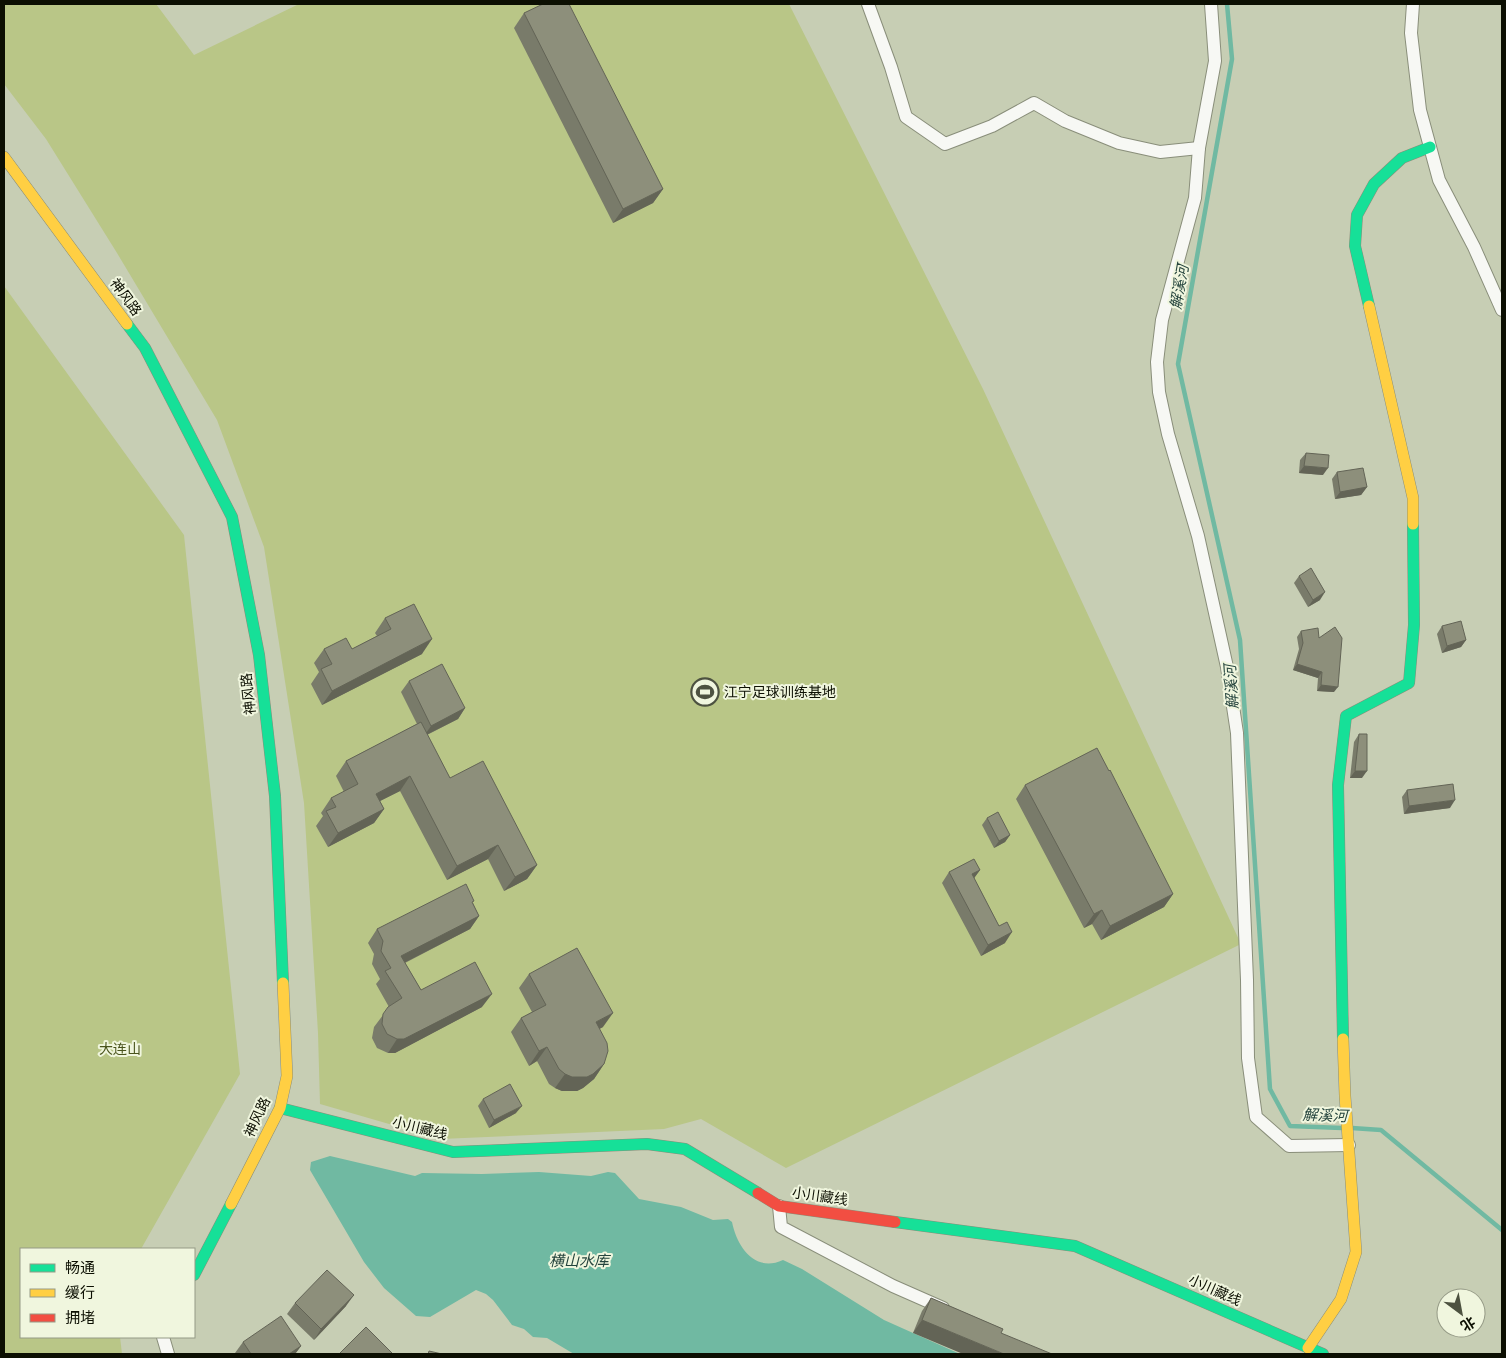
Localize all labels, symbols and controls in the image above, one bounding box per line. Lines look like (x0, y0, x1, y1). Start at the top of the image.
water label: 解溪河 (1166, 260, 1193, 311)
street label: 神风路 (106, 275, 146, 319)
water label: 解溪河 (1220, 661, 1242, 710)
street label: 神风路 (237, 672, 259, 716)
sports icon: 江宁足球训练基地 (690, 677, 720, 707)
place label: 江宁足球训练基地 (724, 683, 836, 701)
park label: 大连山 (99, 1040, 141, 1058)
street label: 神风路 (240, 1094, 274, 1140)
water label: 解溪河 (1302, 1105, 1351, 1125)
street label: 小川藏线 (391, 1112, 449, 1144)
street label: 小川藏线 (791, 1183, 849, 1209)
legend (20, 1248, 195, 1338)
water label: 横山水库 (549, 1251, 612, 1270)
text: 畅通 (65, 1258, 95, 1277)
street label: 小川藏线 (1186, 1270, 1244, 1310)
text: 缓行 (65, 1283, 95, 1302)
north arrow (1436, 1288, 1486, 1338)
text: 拥堵 (65, 1308, 95, 1327)
text: 北 (1457, 1313, 1479, 1335)

